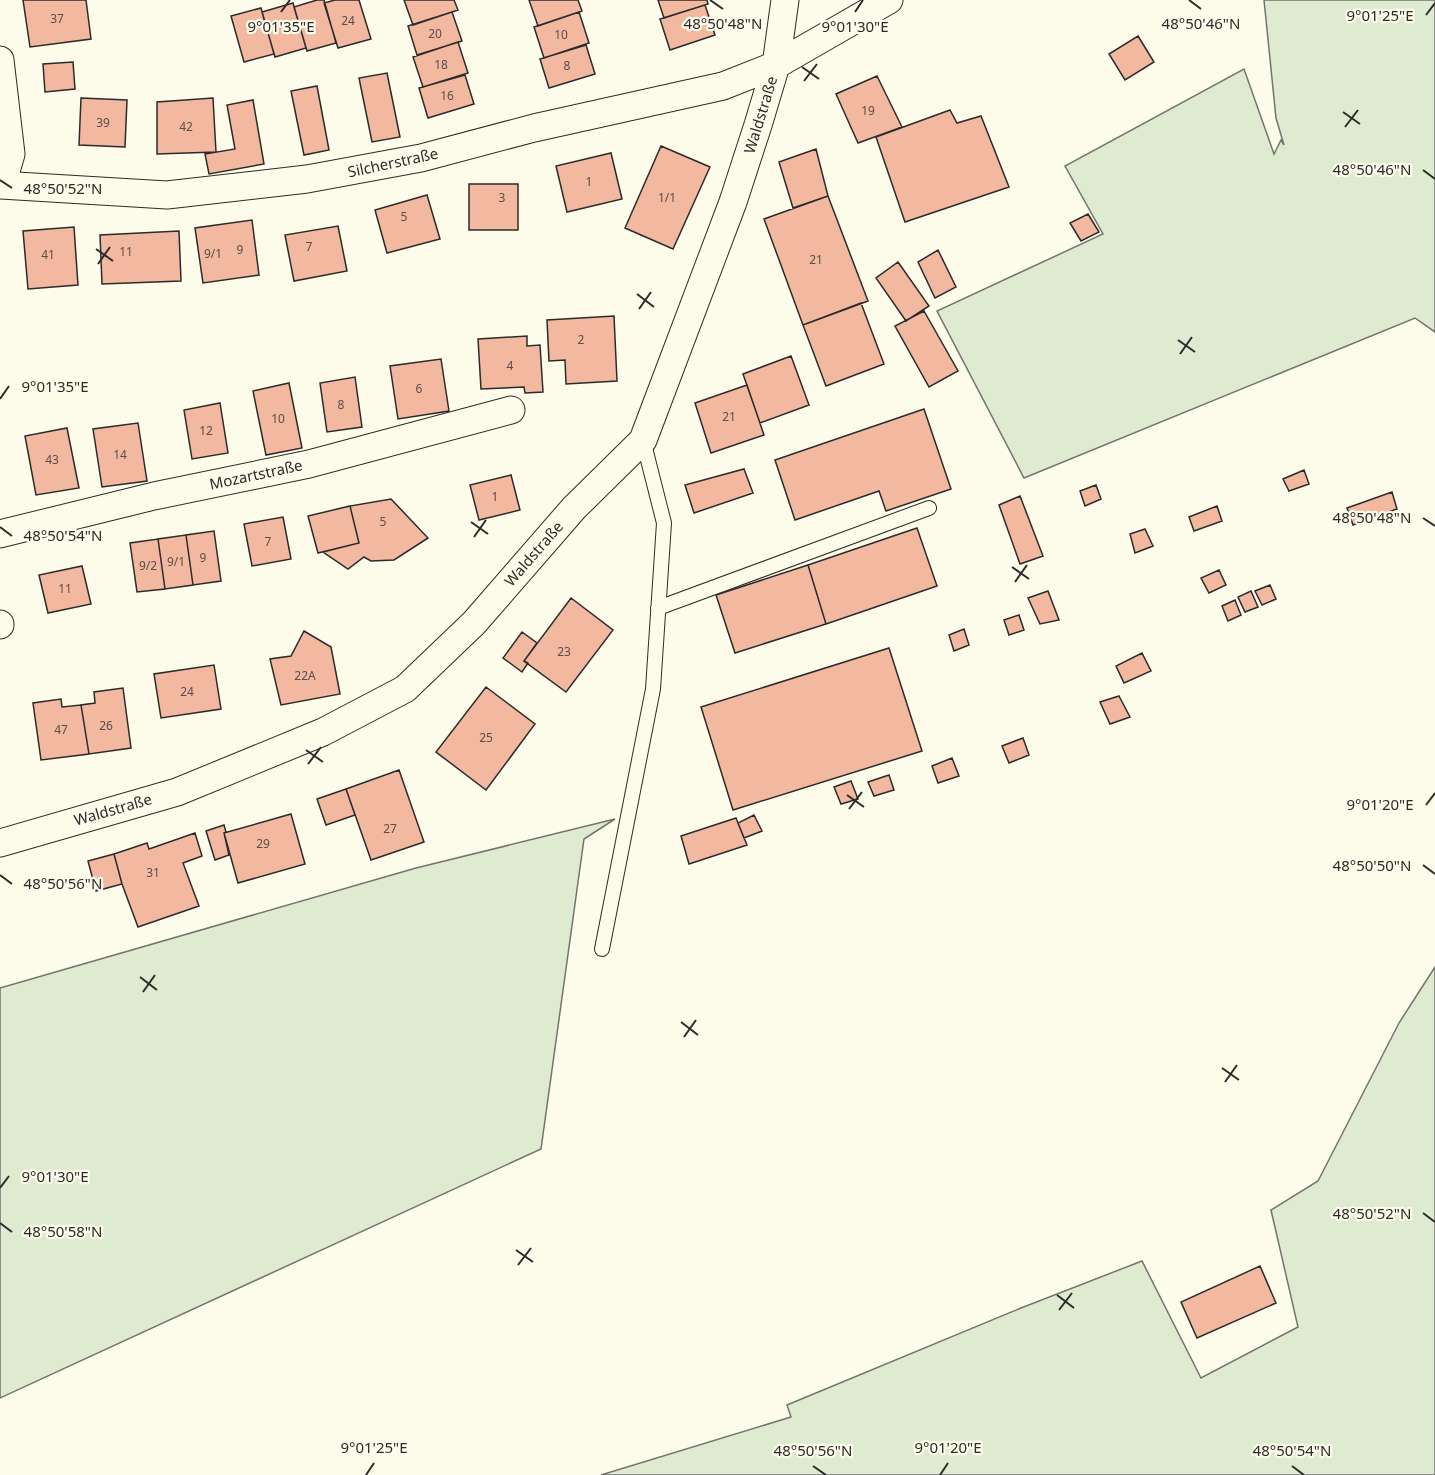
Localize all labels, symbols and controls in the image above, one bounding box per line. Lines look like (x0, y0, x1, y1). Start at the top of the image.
text: 9°01'25"E (1346, 5, 1414, 25)
house number: 37 (50, 10, 64, 27)
house number: 24 (341, 12, 355, 29)
text: 48°50'48"N (684, 13, 762, 33)
text: 48°50'46"N (1162, 13, 1240, 33)
text: 9°01'35"E (247, 16, 315, 36)
text: 9°01'30"E (821, 16, 889, 36)
house number: 20 (428, 25, 442, 42)
house number: 10 (554, 26, 568, 43)
house number: 18 (434, 56, 448, 73)
house number: 8 (564, 57, 571, 74)
street label: Waldstraße (739, 74, 781, 156)
house number: 16 (440, 87, 454, 104)
house number: 19 (861, 102, 875, 119)
house number: 39 (96, 114, 110, 131)
house number: 42 (179, 118, 193, 135)
street label: Silcherstraße (346, 143, 440, 181)
text: 48°50'46"N (1333, 159, 1411, 179)
house number: 1 (586, 173, 592, 190)
text: 48°50'52"N (24, 178, 102, 198)
house number: 3 (499, 189, 506, 206)
house number: 1/1 (658, 189, 676, 206)
house number: 5 (401, 208, 408, 225)
house number: 7 (306, 238, 313, 255)
house number: 9 (237, 241, 244, 258)
house number: 11 (119, 243, 133, 260)
house number: 9/1 (204, 245, 222, 262)
house number: 41 (41, 246, 55, 263)
house number: 21 (809, 251, 823, 268)
house number: 2 (578, 331, 585, 348)
house number: 4 (507, 357, 514, 374)
text: 9°01'35"E (21, 376, 89, 396)
house number: 6 (416, 380, 423, 397)
house number: 8 (338, 396, 345, 413)
house number: 21 (722, 408, 736, 425)
house number: 10 (271, 410, 285, 427)
house number: 12 (199, 422, 213, 439)
house number: 14 (113, 446, 127, 463)
house number: 43 (45, 451, 59, 468)
street label: Mozartstraße (208, 454, 304, 494)
house number: 1 (492, 488, 498, 505)
text: 48°50'48"N (1333, 507, 1411, 527)
house number: 5 (380, 513, 387, 530)
street label: Waldstraße (499, 517, 567, 590)
text: 48°50'54"N (24, 525, 102, 545)
house number: 7 (265, 533, 272, 550)
house number: 9 (200, 549, 207, 566)
house number: 9/1 (167, 553, 185, 570)
house number: 9/2 (139, 557, 157, 574)
house number: 11 (58, 580, 72, 597)
house number: 23 (557, 643, 571, 660)
house number: 22A (294, 667, 316, 684)
house number: 24 (180, 683, 194, 700)
house number: 26 (99, 717, 113, 734)
house number: 47 (54, 721, 68, 738)
house number: 25 (479, 729, 493, 746)
street label: Waldstraße (72, 788, 154, 830)
text: 9°01'20"E (1346, 794, 1414, 814)
house number: 27 (383, 820, 397, 837)
house number: 29 (256, 835, 270, 852)
text: 48°50'50"N (1333, 855, 1411, 875)
house number: 31 (146, 864, 160, 881)
text: 48°50'56"N (24, 873, 102, 893)
text: 9°01'30"E (21, 1166, 89, 1186)
text: 48°50'52"N (1333, 1203, 1411, 1223)
text: 48°50'58"N (24, 1221, 102, 1241)
text: 9°01'25"E (340, 1437, 408, 1457)
text: 9°01'20"E (914, 1437, 982, 1457)
text: 48°50'56"N (774, 1440, 852, 1460)
text: 48°50'54"N (1253, 1440, 1331, 1460)

